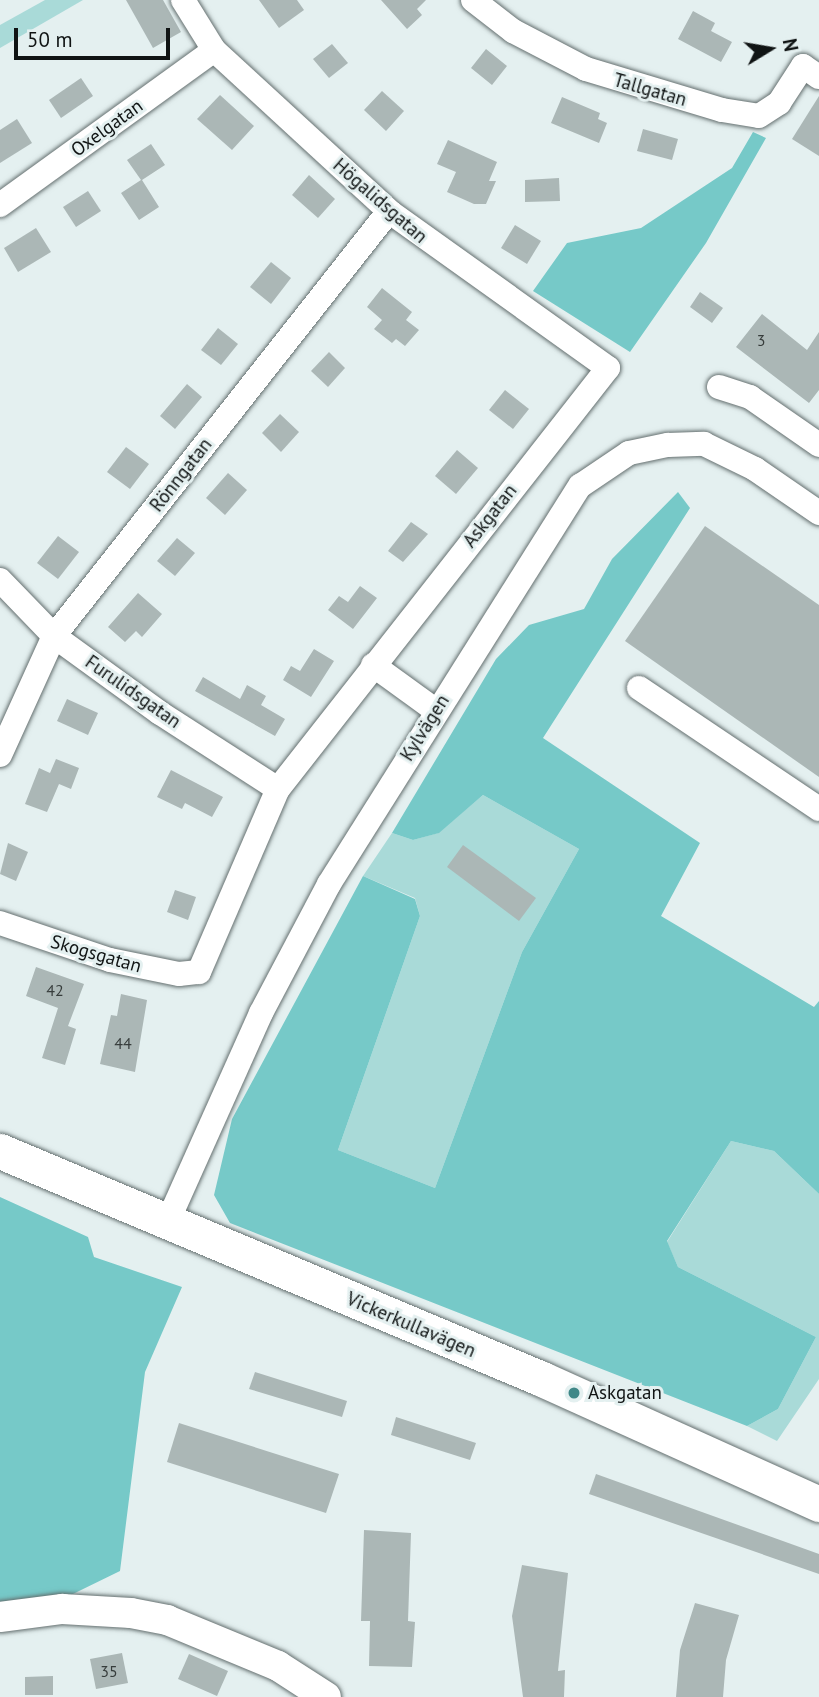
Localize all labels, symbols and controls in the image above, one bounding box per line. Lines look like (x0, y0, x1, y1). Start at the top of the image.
scale bar (18, 14, 173, 58)
north arrow (735, 14, 805, 84)
text: 50 m (27, 26, 73, 53)
text: N (778, 37, 804, 53)
street label: Tallgatan (611, 69, 689, 111)
street label: Oxelgatan (67, 94, 147, 162)
street label: Högalidsgatan (328, 154, 432, 248)
house number: 3 (757, 330, 765, 350)
street label: Rönngatan (145, 434, 217, 516)
street label: Askgatan (458, 480, 522, 552)
street label: Furulidsgatan (81, 651, 185, 733)
street label: Kylvägen (396, 691, 454, 765)
street label: Skogsgatan (48, 930, 144, 978)
house number: 42 (46, 980, 64, 1000)
house number: 44 (114, 1033, 132, 1053)
street label: Vickerkullavägen (343, 1288, 479, 1362)
place label: Askgatan (588, 1382, 662, 1404)
marker: Askgatan (566, 1385, 582, 1401)
house number: 35 (100, 1661, 118, 1681)

